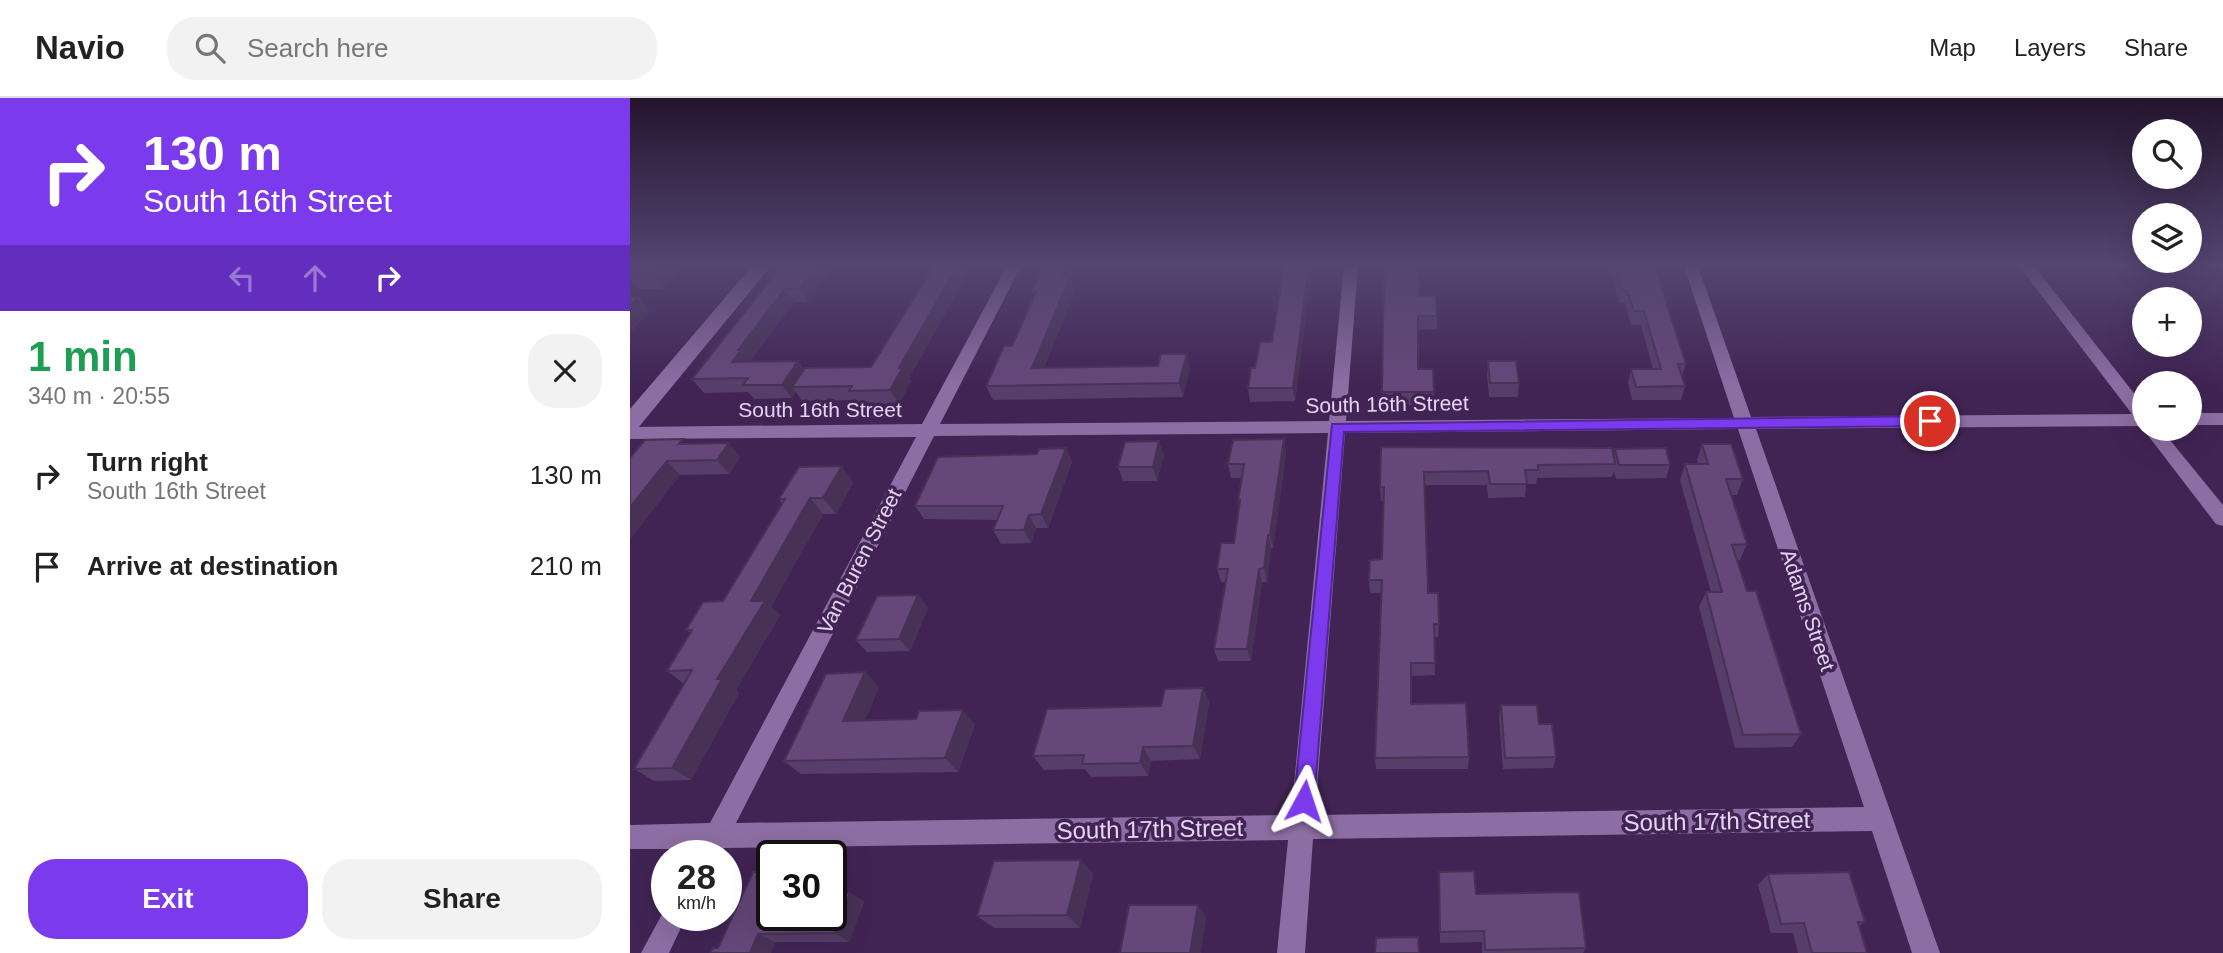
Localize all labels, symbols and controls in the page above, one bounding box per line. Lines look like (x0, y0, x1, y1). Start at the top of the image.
search box (167, 17, 657, 80)
text: Navio (35, 29, 125, 66)
icon: search (191, 29, 229, 67)
text: Search here (247, 33, 389, 63)
text: Map (1929, 34, 1976, 61)
text: Layers (2014, 34, 2086, 61)
text: Share (2124, 34, 2188, 61)
map controls (2132, 119, 2202, 441)
button: search (2132, 119, 2202, 189)
icon: right (28, 126, 119, 217)
text: 130 m (143, 126, 282, 180)
text: South 16th Street (143, 183, 392, 219)
button: layers (2132, 203, 2202, 273)
icon: left (223, 259, 261, 297)
icon: ahead (296, 259, 334, 297)
icon: right (369, 259, 407, 297)
button: + (2132, 287, 2202, 357)
text: 1 min (28, 333, 138, 380)
button: close (528, 334, 602, 408)
button: − (2132, 371, 2202, 441)
text: 340 m · 20:55 (28, 383, 170, 409)
street label: South 16th Street (1305, 391, 1469, 417)
pin (1900, 391, 1960, 451)
street label: South 16th Street (738, 398, 902, 421)
icon: arrive (1911, 402, 1949, 440)
text: Turn right (87, 447, 208, 477)
icon: right (28, 457, 66, 495)
text: 130 m (530, 460, 602, 490)
text: South 16th Street (87, 478, 266, 504)
street label: Van Buren Street (813, 485, 906, 637)
street label: Adams Street (1776, 546, 1840, 674)
icon: arrive (28, 548, 66, 586)
text: Arrive at destination (87, 551, 338, 581)
text: 210 m (530, 551, 602, 581)
position arrow (1267, 764, 1341, 838)
street label: South 17th Street (1623, 806, 1811, 836)
street label: South 17th Street (1056, 814, 1244, 844)
speed limit sign: 30 (756, 840, 847, 931)
text: 28 (677, 857, 716, 896)
button: Exit (28, 859, 308, 939)
button: Share (322, 859, 602, 939)
text: km/h (677, 893, 716, 913)

